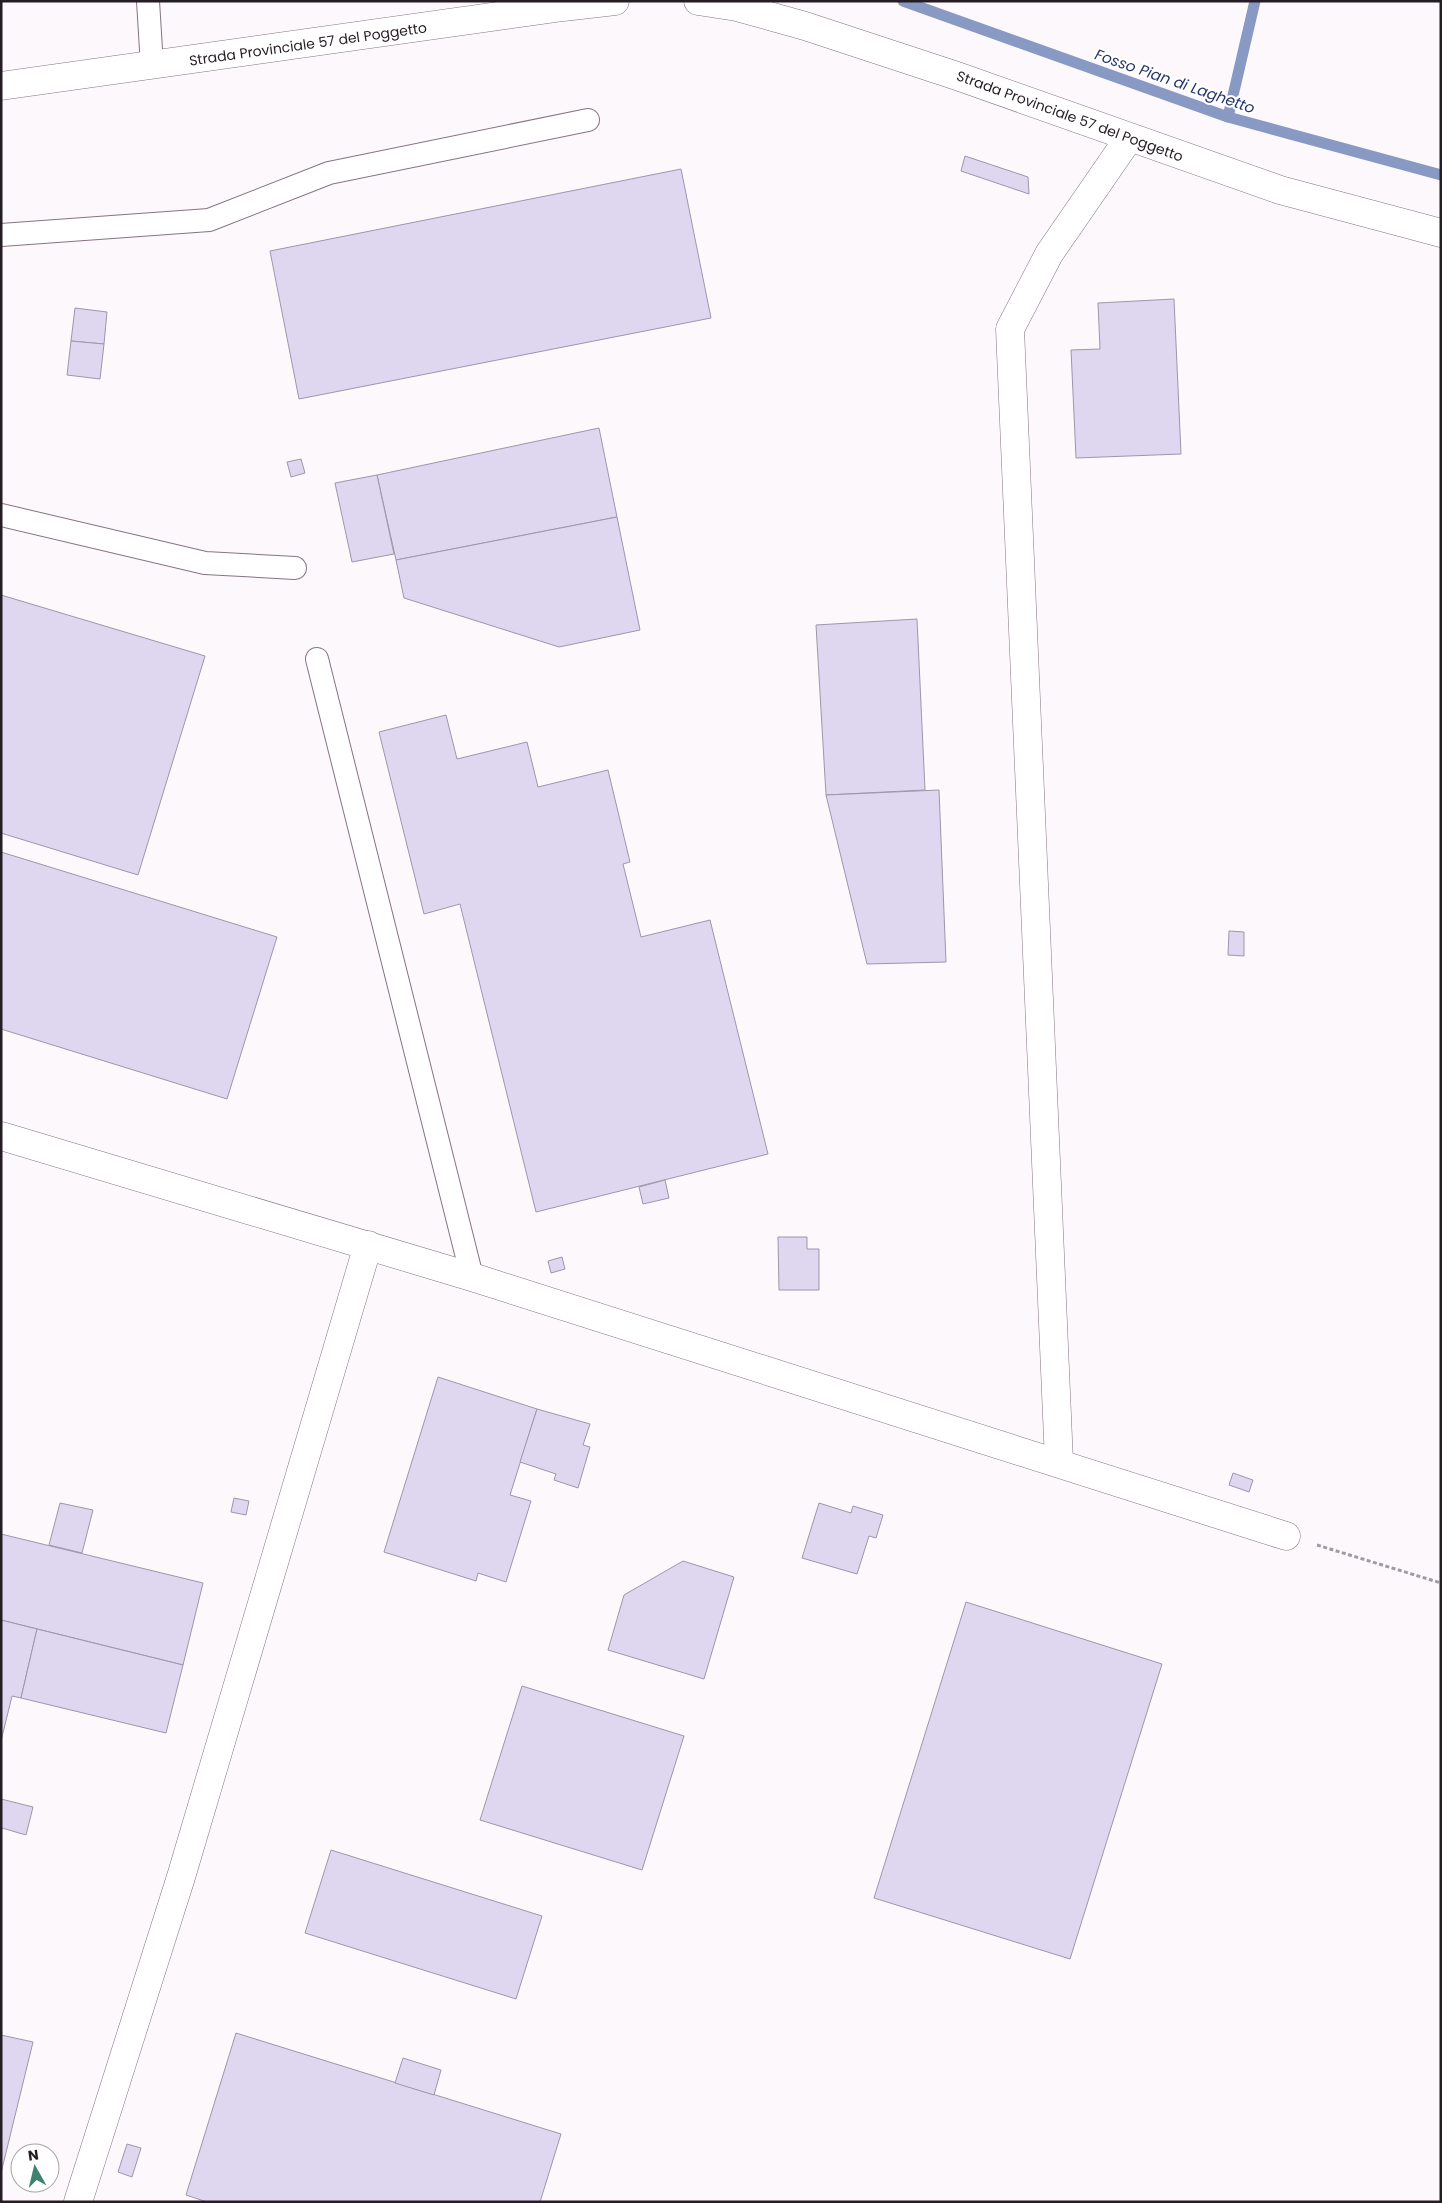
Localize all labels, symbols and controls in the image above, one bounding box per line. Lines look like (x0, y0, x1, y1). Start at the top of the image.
street label: Strada Provinciale 57 del Poggetto (188, 17, 428, 71)
water label: Fosso Pian di Laghetto (1092, 44, 1258, 118)
street label: Strada Provinciale 57 del Poggetto (954, 66, 1186, 166)
north arrow (10, 2143, 60, 2193)
text: N (27, 2144, 40, 2166)

